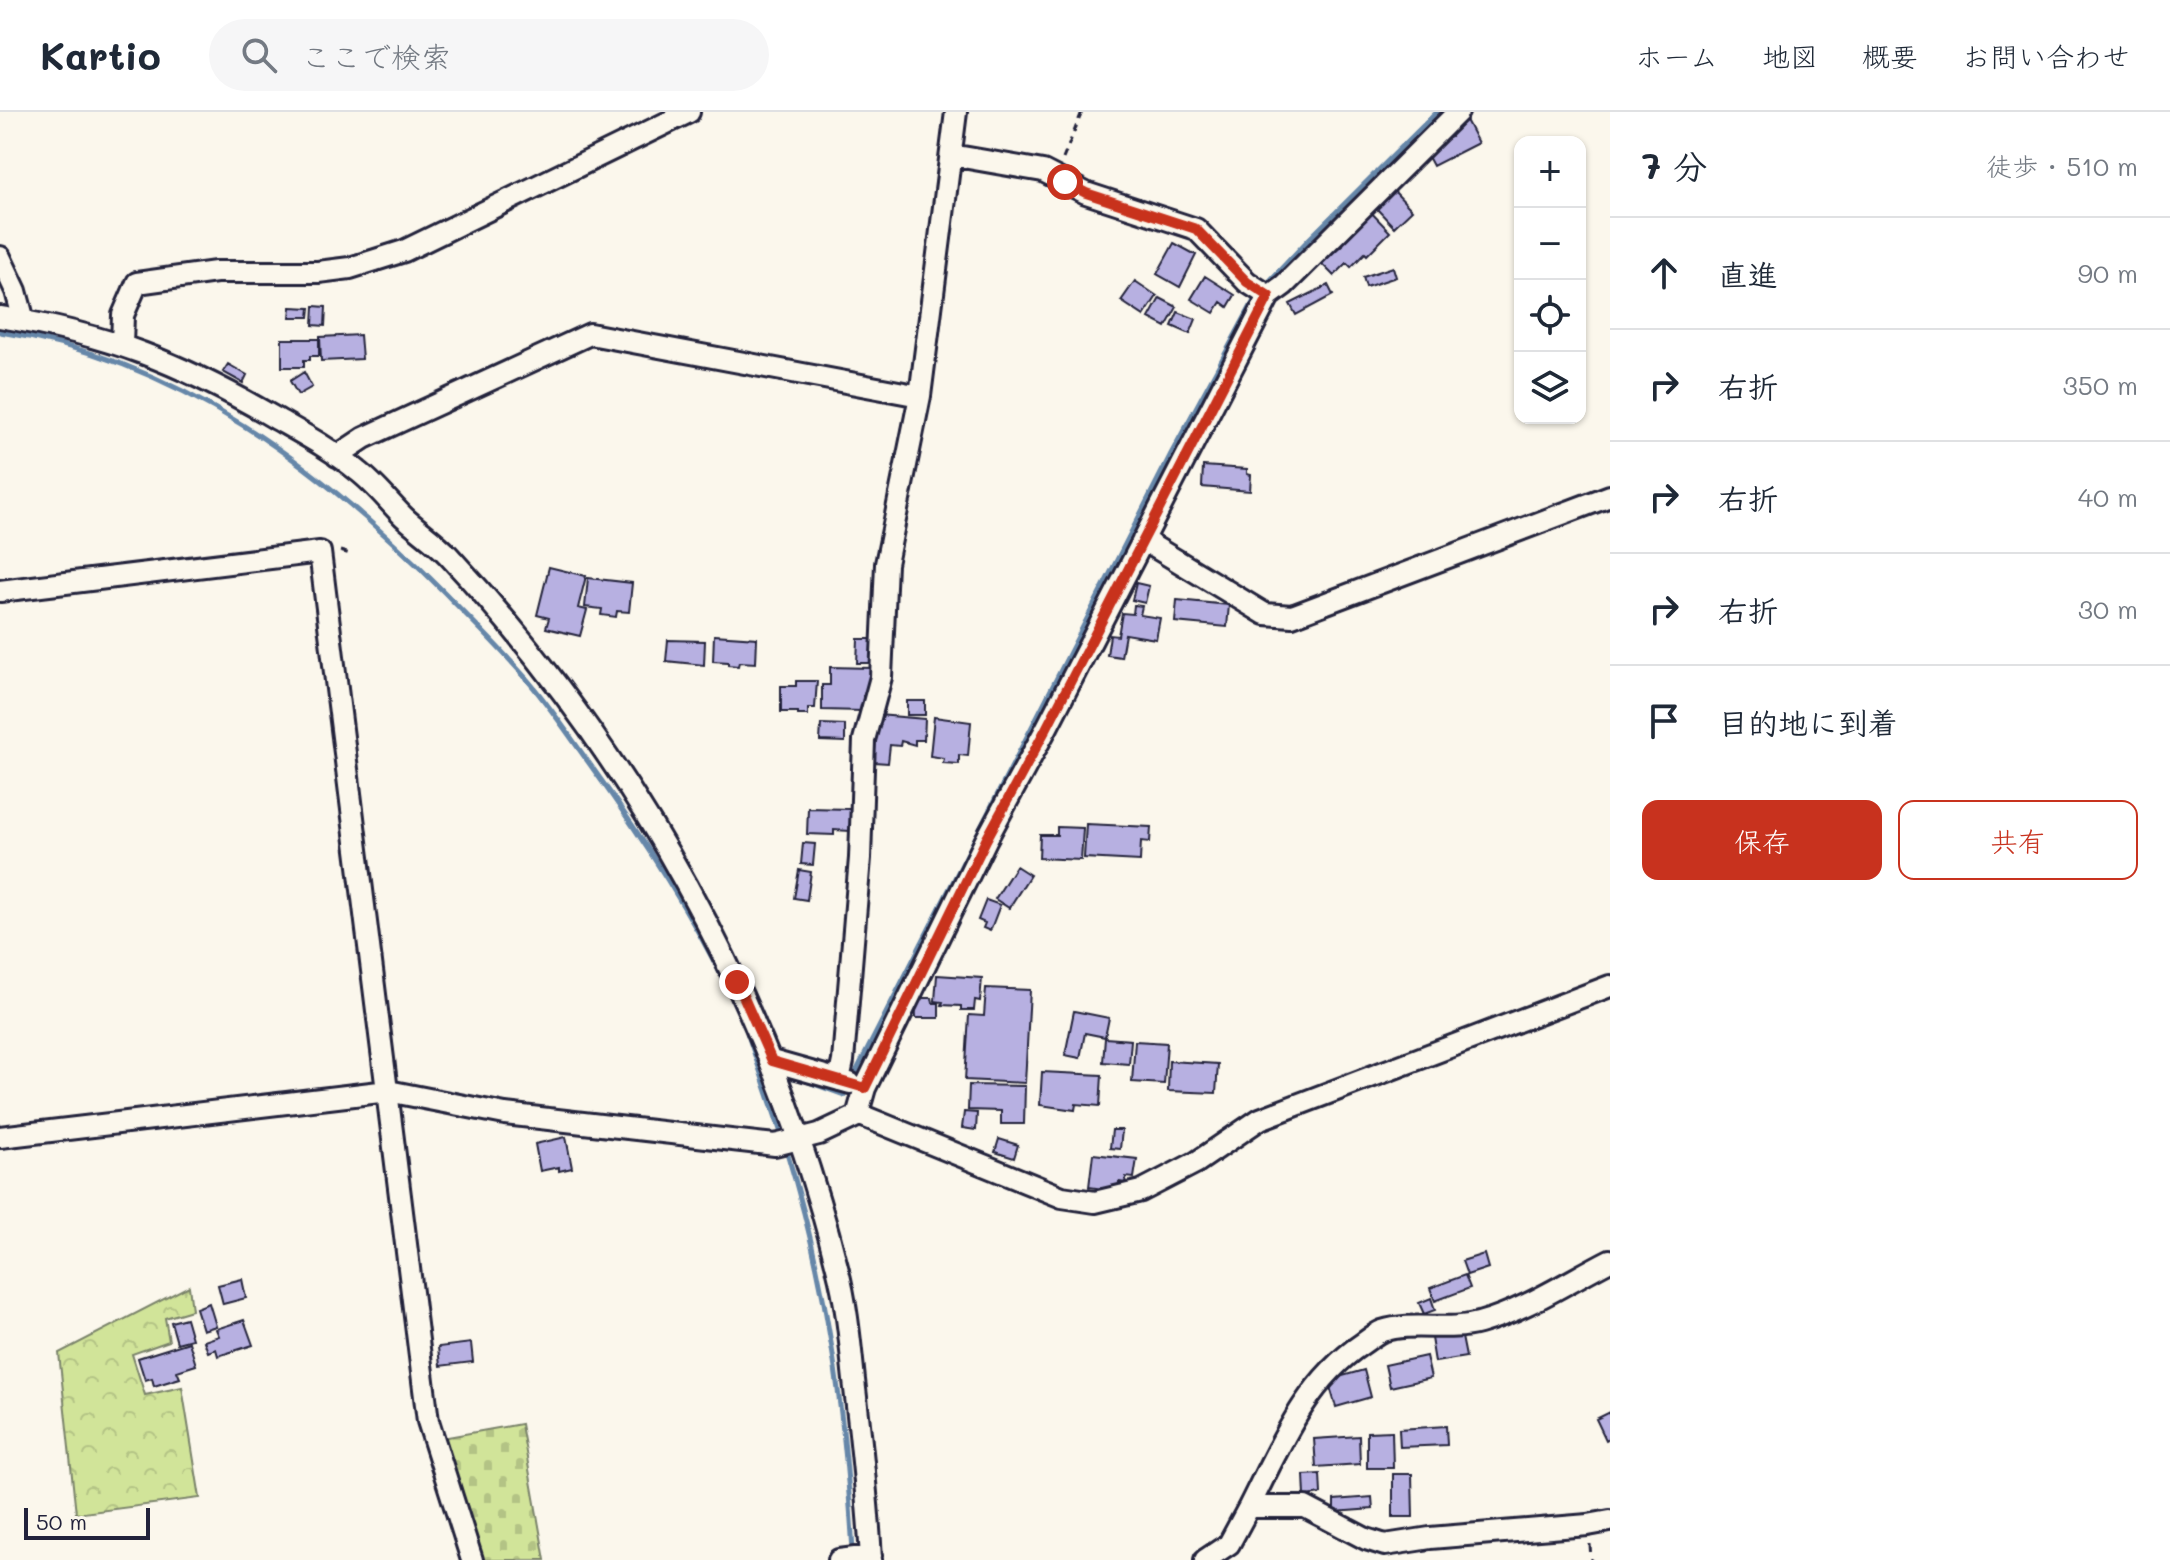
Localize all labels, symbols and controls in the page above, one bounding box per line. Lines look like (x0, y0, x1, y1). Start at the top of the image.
search box (209, 19, 769, 91)
text: Kartio (40, 30, 161, 80)
icon: search (237, 33, 281, 77)
text: ここで検索 (301, 36, 451, 76)
text: ホーム (1635, 38, 1718, 74)
text: 地図 (1762, 38, 1818, 74)
text: 概要 (1862, 38, 1918, 74)
text: お問い合わせ (1962, 38, 2130, 74)
map controls (1514, 136, 1586, 424)
button: + (1514, 136, 1586, 208)
text: 7 分 (1642, 143, 1707, 188)
text: 徒歩 · 510 m (1986, 149, 2138, 183)
route start (1047, 164, 1083, 200)
button: − (1514, 208, 1586, 280)
icon: ahead (1642, 251, 1686, 295)
text: 直進 (1718, 254, 1778, 294)
text: 90 m (2078, 256, 2138, 290)
button: locate (1514, 280, 1586, 352)
button: layers (1514, 352, 1586, 424)
icon: right (1642, 363, 1686, 407)
text: 右折 (1718, 366, 1778, 406)
text: 350 m (2063, 368, 2138, 402)
icon: right (1642, 475, 1686, 519)
text: 右折 (1718, 478, 1778, 518)
text: 40 m (2078, 480, 2138, 514)
icon: right (1642, 587, 1686, 631)
text: 右折 (1718, 590, 1778, 630)
text: 30 m (2078, 592, 2138, 626)
icon: arrive (1642, 699, 1686, 743)
text: 目的地に到着 (1718, 702, 1898, 742)
button: 保存 (1642, 800, 1882, 880)
button: 共有 (1898, 800, 2138, 880)
route end (719, 964, 755, 1000)
scale bar (24, 1504, 150, 1540)
text: 50 m (36, 1507, 87, 1536)

